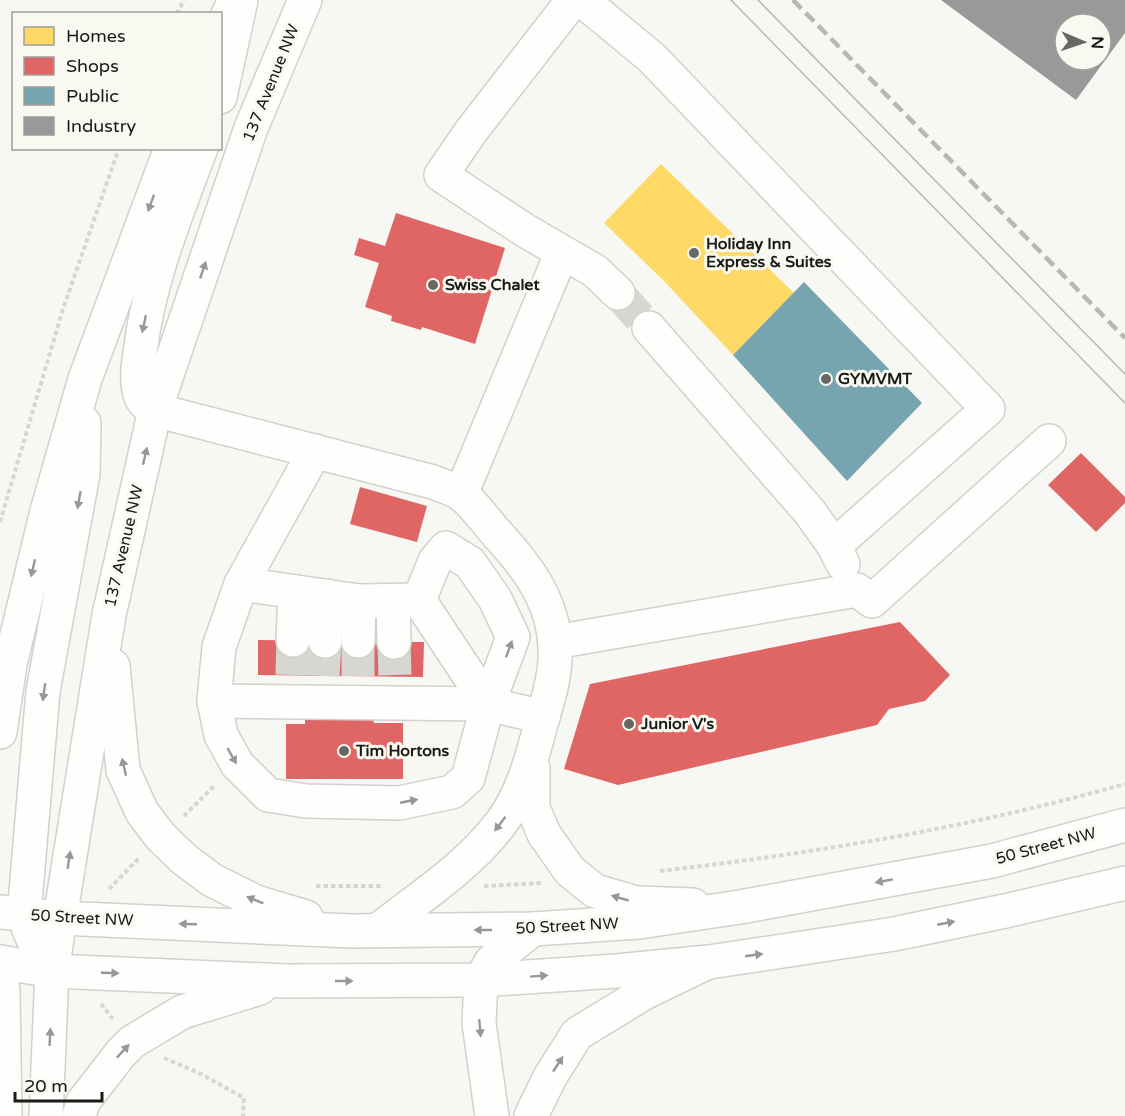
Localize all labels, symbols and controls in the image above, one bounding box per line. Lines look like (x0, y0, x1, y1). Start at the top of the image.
legend (12, 12, 222, 150)
north arrow (1053, 12, 1113, 72)
street label: 137 Avenue NW (238, 21, 304, 145)
text: Homes (66, 25, 126, 47)
text: N (1087, 36, 1107, 49)
text: Shops (66, 55, 119, 77)
text: Public (66, 85, 119, 107)
text: Industry (66, 115, 137, 137)
one-way arrow (145, 194, 155, 212)
place label: Holiday Inn Express & Suites (706, 234, 832, 272)
marker: Holiday Inn Express & Suites (687, 246, 701, 260)
one-way arrow (198, 261, 208, 279)
place label: Swiss Chalet (445, 275, 540, 295)
marker: Swiss Chalet (426, 278, 440, 292)
one-way arrow (139, 314, 148, 333)
place label: GYMVMT (838, 369, 912, 389)
marker: GYMVMT (819, 372, 833, 386)
one-way arrow (141, 446, 150, 465)
street label: 137 Avenue NW (100, 483, 148, 609)
one-way arrow (74, 491, 83, 510)
one-way arrow (28, 559, 38, 578)
one-way arrow (504, 640, 514, 658)
one-way arrow (39, 682, 49, 701)
place label: Junior V's (640, 714, 715, 734)
marker: Junior V's (622, 717, 636, 731)
place label: Tim Hortons (355, 741, 450, 761)
marker: Tim Hortons (337, 744, 351, 758)
one-way arrow (227, 748, 238, 764)
one-way arrow (119, 758, 129, 776)
one-way arrow (400, 796, 419, 805)
one-way arrow (494, 815, 506, 831)
street label: 50 Street NW (994, 823, 1098, 869)
one-way arrow (65, 851, 74, 870)
one-way arrow (875, 877, 894, 886)
one-way arrow (610, 893, 628, 902)
one-way arrow (246, 895, 264, 905)
street label: 50 Street NW (30, 905, 134, 931)
street label: 50 Street NW (515, 913, 619, 939)
one-way arrow (937, 918, 956, 927)
one-way arrow (178, 919, 197, 928)
one-way arrow (473, 925, 492, 935)
one-way arrow (745, 951, 764, 960)
one-way arrow (101, 969, 120, 978)
one-way arrow (530, 971, 549, 981)
one-way arrow (335, 976, 354, 986)
one-way arrow (475, 1018, 485, 1037)
one-way arrow (45, 1027, 54, 1046)
one-way arrow (116, 1044, 129, 1059)
one-way arrow (552, 1056, 563, 1072)
scale bar (15, 1065, 102, 1103)
text: 20 m (24, 1075, 68, 1097)

